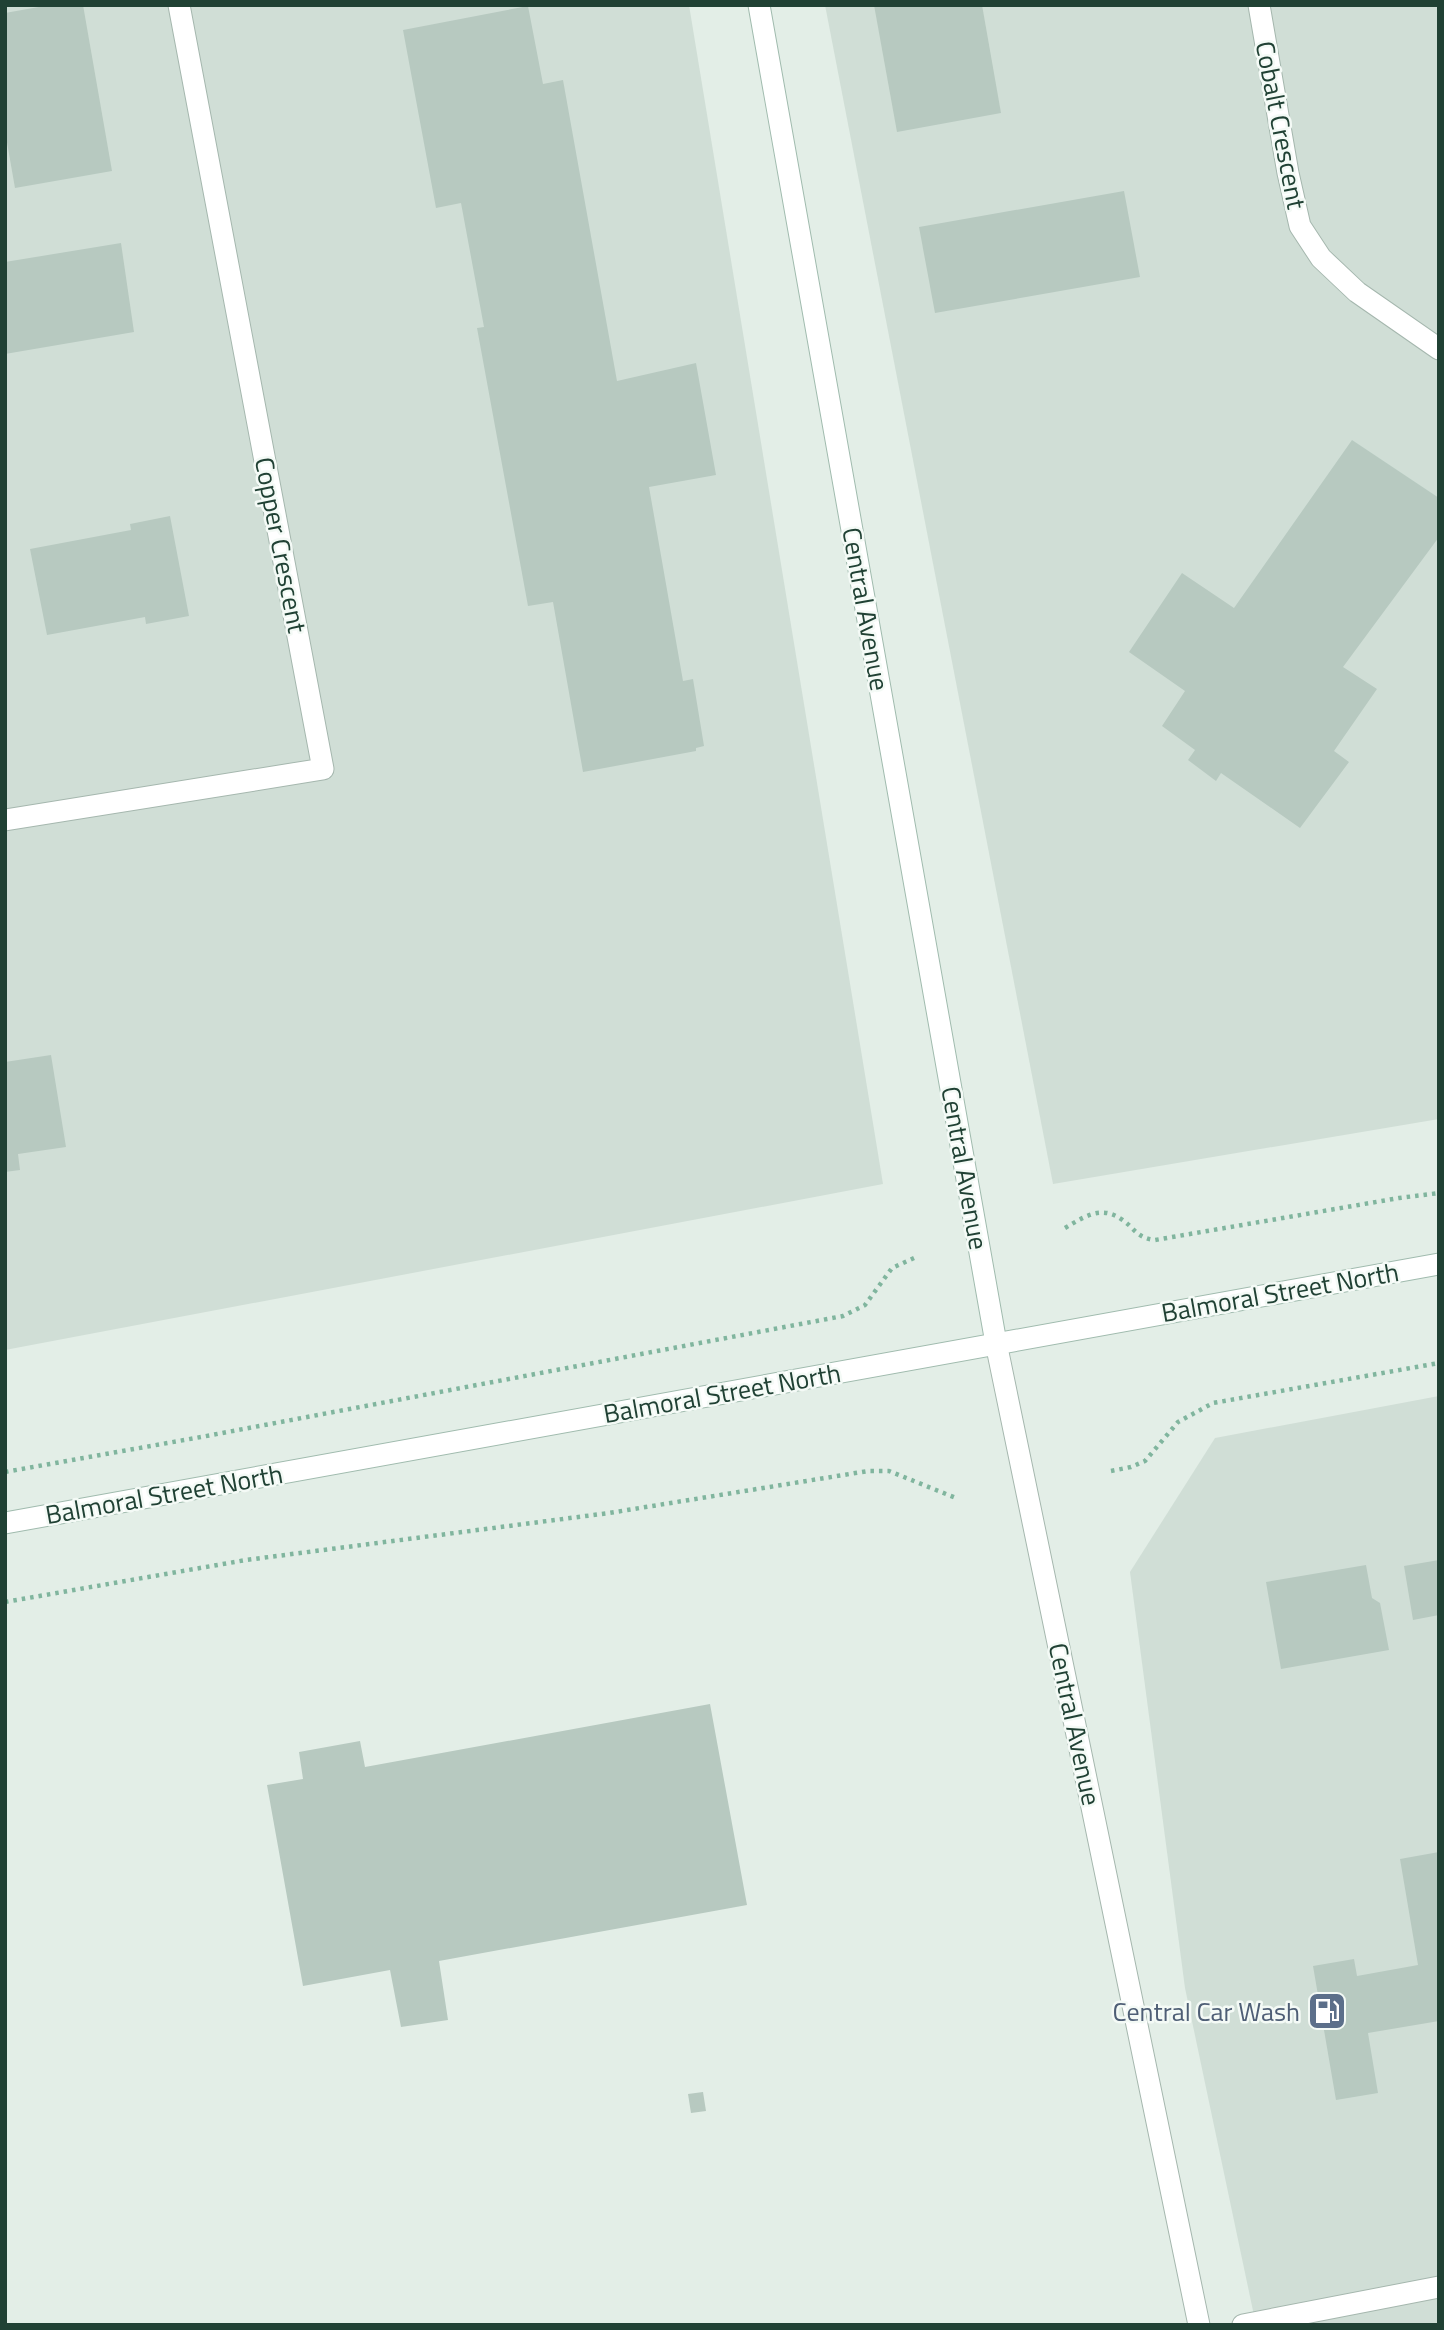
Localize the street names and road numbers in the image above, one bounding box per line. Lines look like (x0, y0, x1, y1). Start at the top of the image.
street label: Cobalt Crescent (1246, 38, 1316, 212)
street label: Copper Crescent (245, 454, 317, 636)
street label: Central Avenue (832, 524, 900, 694)
street label: Central Avenue (931, 1083, 999, 1253)
street label: Balmoral Street North (1158, 1252, 1402, 1332)
street label: Balmoral Street North (600, 1353, 844, 1433)
street label: Balmoral Street North (42, 1454, 286, 1534)
street label: Central Avenue (1039, 1639, 1111, 1809)

